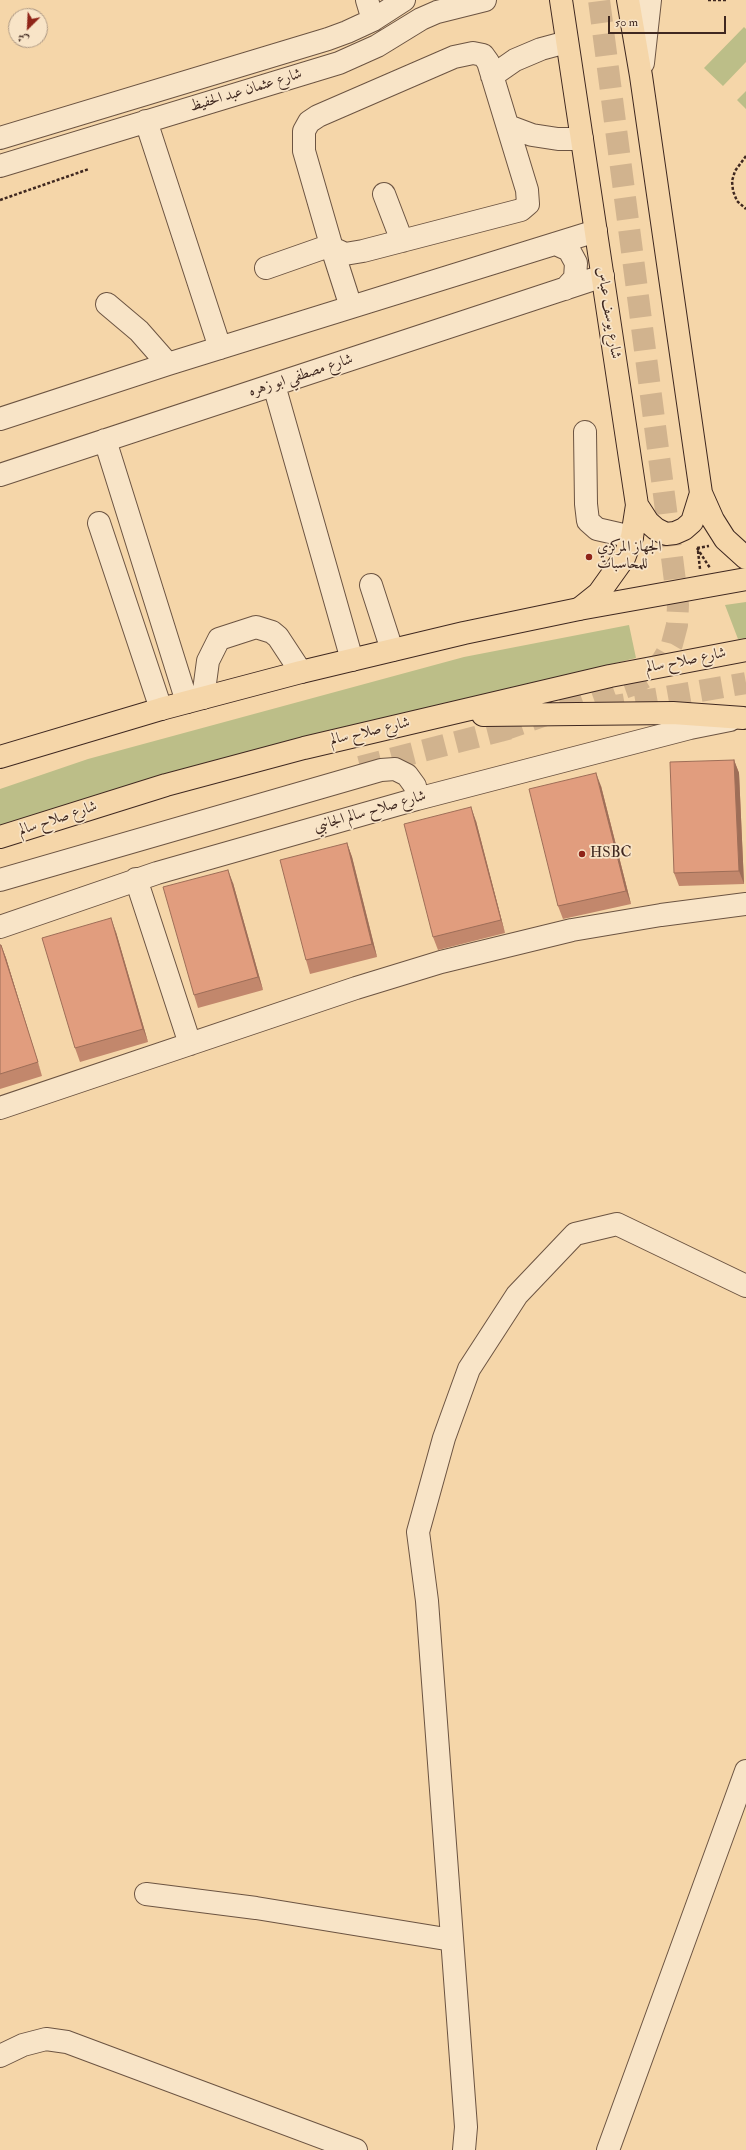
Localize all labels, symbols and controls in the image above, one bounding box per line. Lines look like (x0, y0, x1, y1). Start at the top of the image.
north arrow (8, 8, 48, 48)
scale bar (610, 8, 728, 34)
text: 50 m (615, 15, 638, 30)
text: ش (16, 30, 31, 47)
street label: شارع عثمان عبد الحفيظ (188, 65, 304, 117)
street label: شارع يوسف عباس (592, 266, 624, 360)
street label: شارع مصطفي ابو زهره (247, 351, 355, 401)
place label: الجهاز المركزي للمحاسبات (597, 539, 662, 574)
marker: الجهاز المركزي للمحاسبات (584, 552, 594, 562)
street label: شارع صلاح سالم (644, 644, 728, 678)
street label: شارع صلاح سالم (328, 714, 412, 750)
street label: شارع صلاح سالم الجانبي (312, 787, 428, 837)
street label: شارع صلاح سالم (16, 798, 100, 840)
place label: HSBC (590, 845, 631, 863)
marker: HSBC (577, 849, 587, 859)

